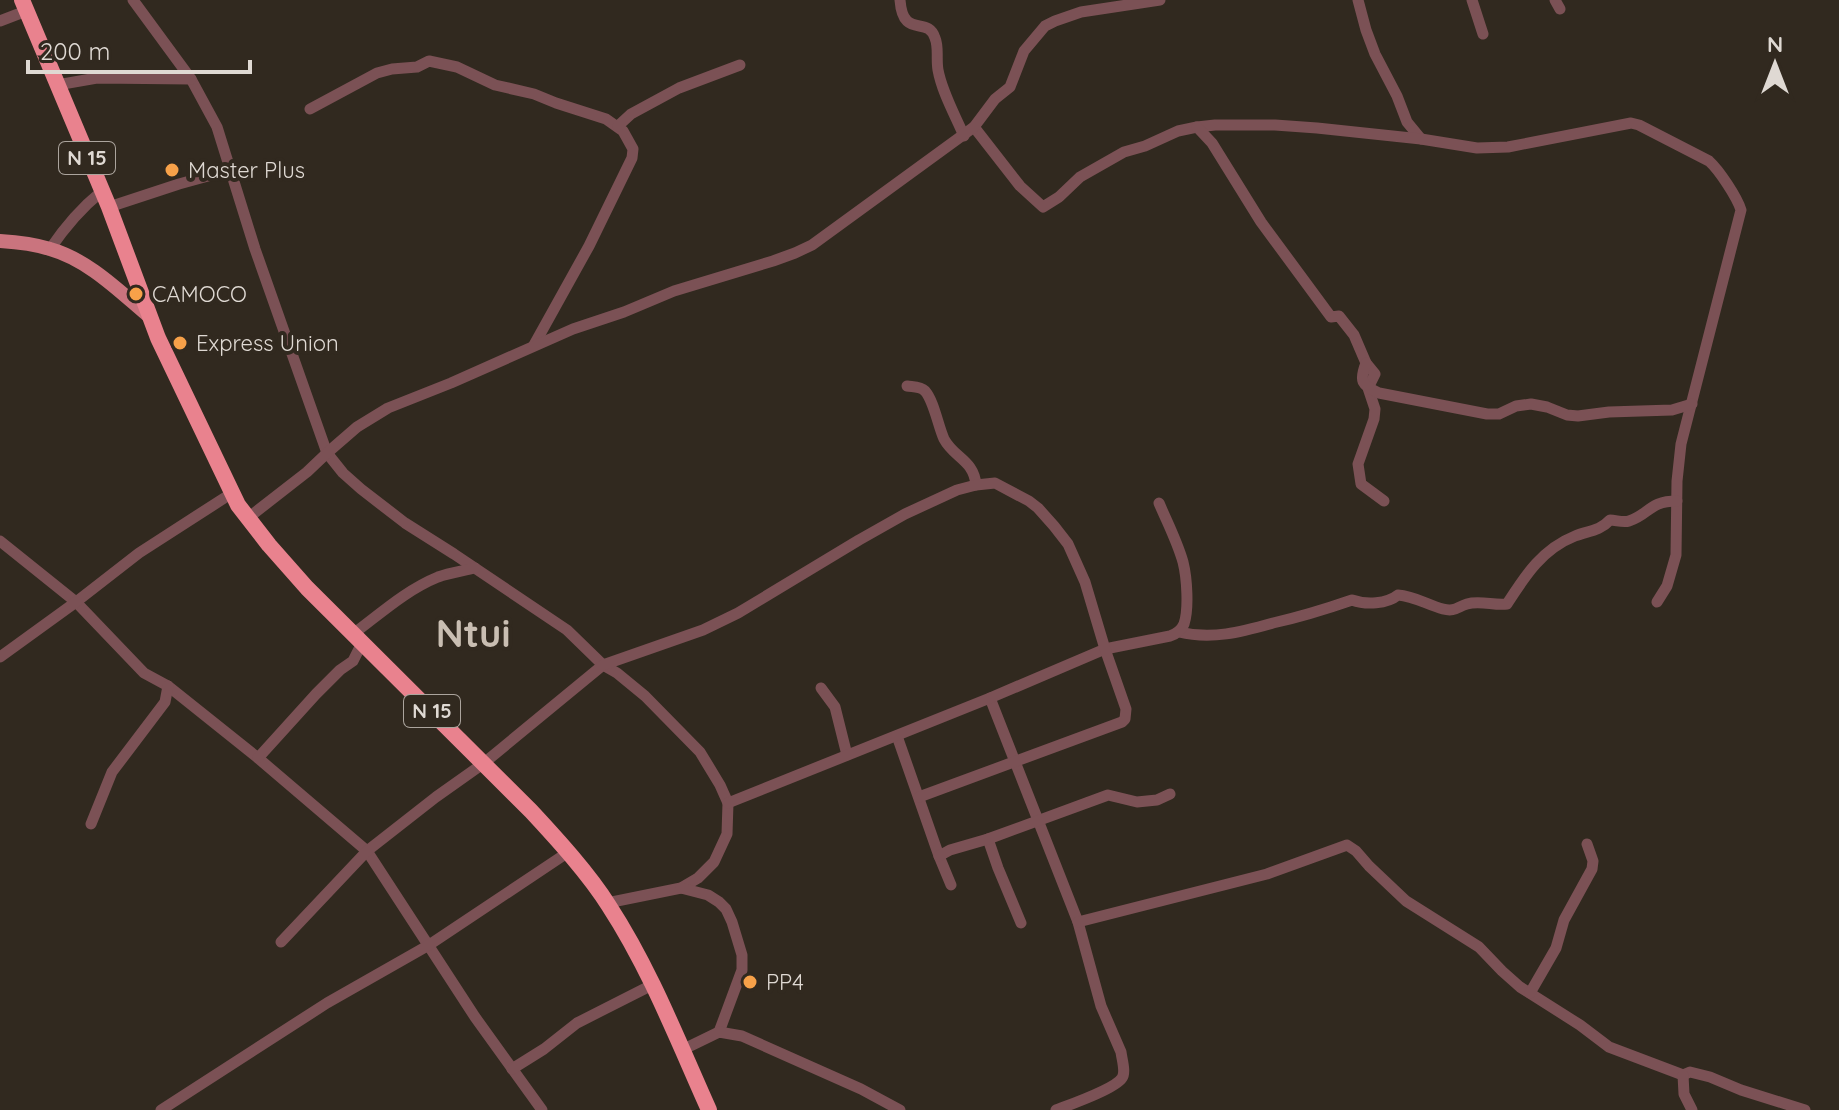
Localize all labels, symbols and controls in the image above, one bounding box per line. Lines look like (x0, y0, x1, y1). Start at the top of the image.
scale bar (28, 24, 250, 74)
north arrow (1735, 24, 1815, 104)
text: N (1767, 30, 1783, 58)
text: 200 m (40, 36, 110, 66)
road number: N 15 (59, 142, 115, 174)
place label: Master Plus (188, 156, 305, 184)
marker: Master Plus (163, 161, 181, 179)
place label: CAMOCO (152, 280, 247, 308)
marker: CAMOCO (127, 285, 145, 303)
place label: Express Union (196, 329, 339, 357)
marker: Express Union (171, 334, 189, 352)
district label: Ntui (436, 609, 510, 657)
road number: N 15 (404, 695, 460, 727)
place label: PP4 (766, 968, 804, 996)
marker: PP4 (741, 973, 759, 991)

